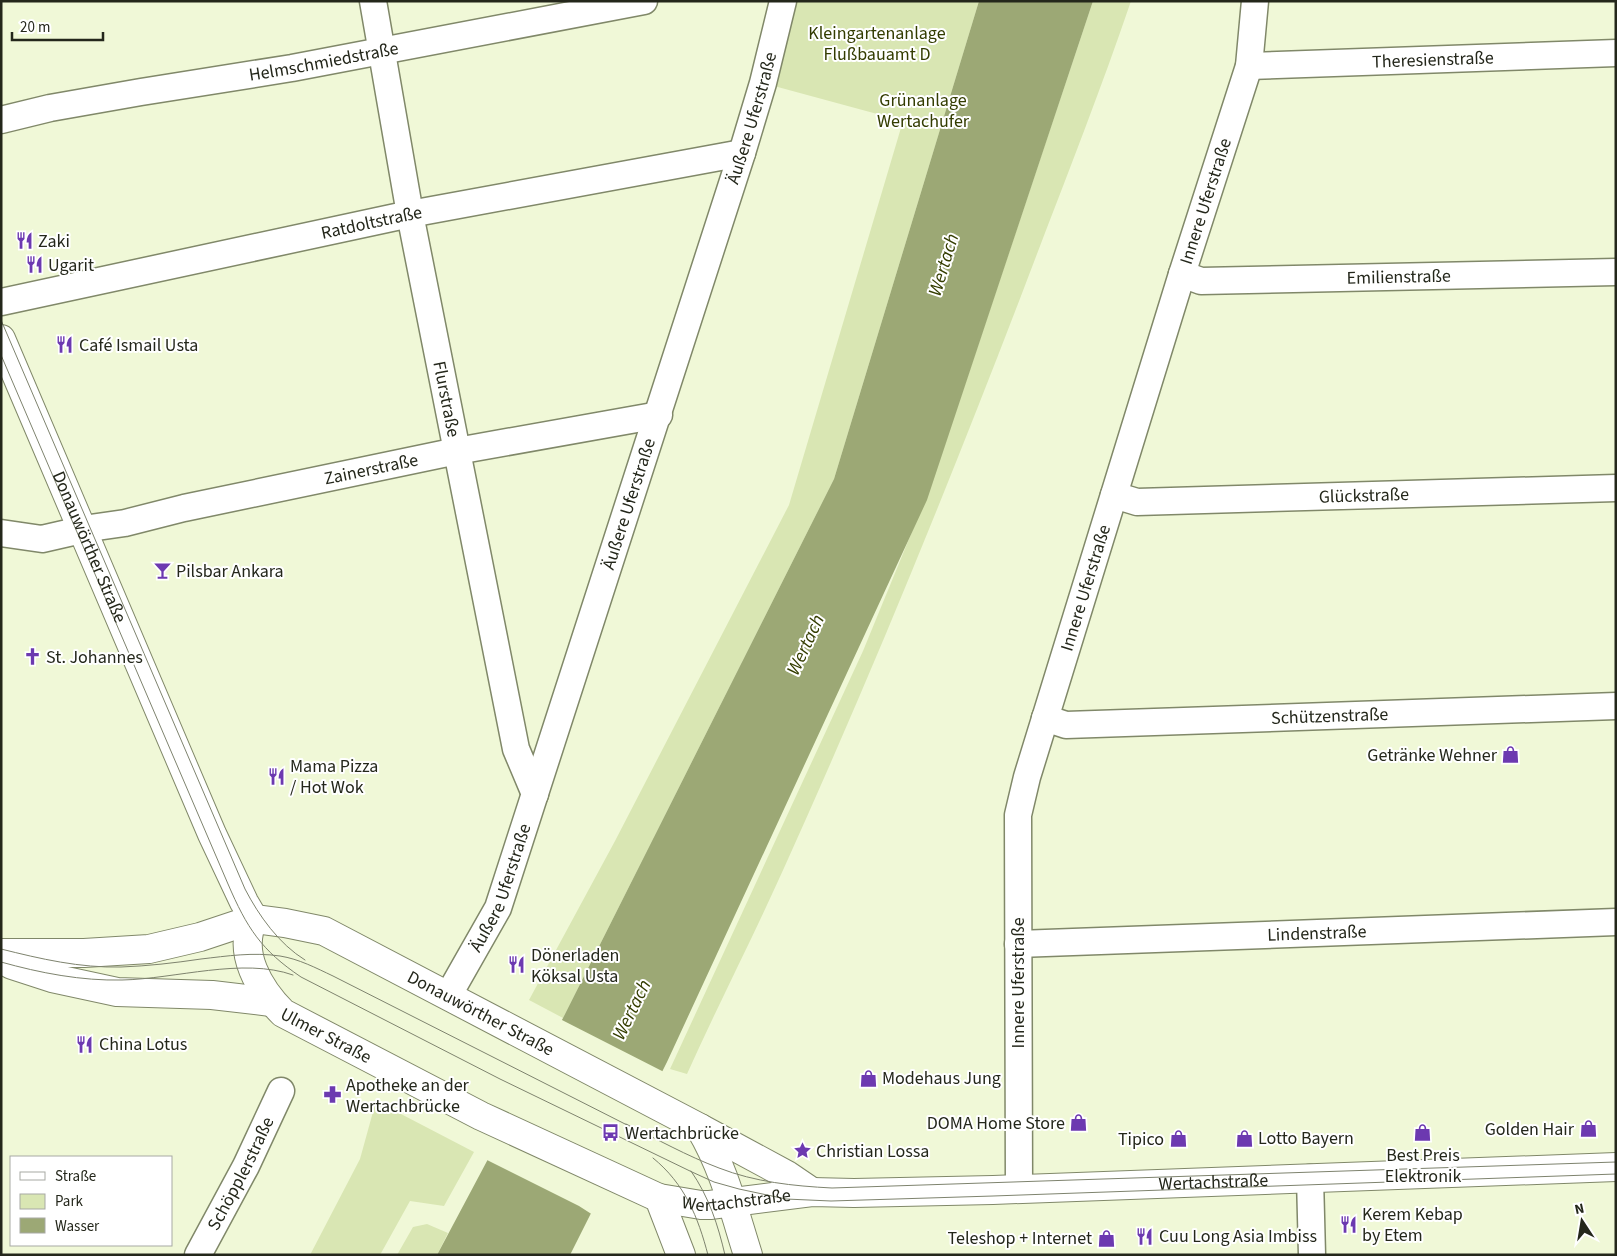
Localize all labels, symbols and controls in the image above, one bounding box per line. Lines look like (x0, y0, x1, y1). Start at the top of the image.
scale bar (12, 10, 104, 42)
text: 20 m (20, 17, 50, 38)
park label: Kleingartenanlage Flußbauamt D (808, 21, 946, 67)
street label: Helmschmiedstraße (247, 36, 401, 87)
street label: Theresienstraße (1372, 45, 1494, 74)
street label: Äußere Uferstraße (720, 49, 783, 187)
park label: Grünanlage Wertachufer (877, 88, 970, 134)
street label: Innere Uferstraße (1173, 135, 1238, 267)
street label: Ratdoltstraße (319, 200, 424, 245)
place label: Zaki (38, 229, 70, 254)
water label: Wertach (922, 230, 966, 300)
restaurant icon: Zaki (14, 231, 34, 251)
place label: Ugarit (48, 253, 94, 278)
restaurant icon: Ugarit (24, 255, 44, 275)
street label: Emilienstraße (1346, 263, 1451, 290)
place label: Café Ismail Usta (79, 333, 198, 358)
restaurant icon: Café Ismail Usta (55, 335, 75, 355)
street label: Flurstraße (427, 359, 466, 439)
street label: Äußere Uferstraße (596, 435, 662, 573)
street label: Zainerstraße (322, 447, 420, 491)
street label: Donauwörther Straße (46, 467, 133, 627)
street label: Glückstraße (1318, 482, 1409, 509)
street label: Innere Uferstraße (1054, 521, 1117, 654)
place label: Pilsbar Ankara (176, 559, 284, 584)
bar icon: Pilsbar Ankara (152, 561, 172, 581)
water label: Wertach (780, 610, 832, 680)
place label: St. Johannes (46, 645, 143, 670)
church icon: St. Johannes (22, 647, 42, 667)
street label: Schützenstraße (1271, 701, 1389, 730)
place label: Getränke Wehner (1367, 743, 1498, 768)
shop icon: Getränke Wehner (1501, 745, 1521, 765)
place label: Mama Pizza / Hot Wok (290, 754, 378, 800)
restaurant icon: Mama Pizza / Hot Wok (266, 766, 286, 786)
street label: Äußere Uferstraße (463, 820, 537, 956)
street label: Innere Uferstraße (1006, 917, 1031, 1049)
street label: Lindenstraße (1267, 919, 1367, 947)
place label: Dönerladen Köksal Usta (531, 943, 619, 989)
restaurant icon: Dönerladen Köksal Usta (507, 955, 527, 975)
street label: Donauwörther Straße (403, 964, 559, 1062)
water label: Wertach (606, 975, 658, 1045)
street label: Ulmer Straße (276, 1001, 376, 1070)
place label: China Lotus (99, 1032, 187, 1057)
restaurant icon: China Lotus (75, 1034, 95, 1054)
place label: Modehaus Jung (882, 1066, 1001, 1091)
shop icon: Modehaus Jung (858, 1068, 878, 1088)
place label: Apotheke an der Wertachbrücke (346, 1073, 470, 1119)
pharmacy icon: Apotheke an der Wertachbrücke (322, 1085, 342, 1105)
place label: DOMA Home Store (927, 1111, 1065, 1136)
street label: Schöpplerstraße (201, 1112, 280, 1235)
shop icon: DOMA Home Store (1069, 1113, 1089, 1133)
place label: Golden Hair (1485, 1117, 1575, 1142)
shop icon: Golden Hair (1578, 1119, 1598, 1139)
place label: Wertachbrücke (625, 1121, 739, 1146)
shop icon: Best Preis Elektronik (1413, 1122, 1433, 1142)
bus stop icon: Wertachbrücke (601, 1123, 621, 1143)
place label: Lotto Bayern (1258, 1126, 1354, 1151)
place label: Tipico (1118, 1127, 1164, 1152)
shop icon: Lotto Bayern (1234, 1128, 1254, 1148)
shop icon: Tipico (1168, 1129, 1188, 1149)
place label: Christian Lossa (816, 1139, 929, 1164)
place icon: Christian Lossa (792, 1141, 812, 1161)
place label: Best Preis Elektronik (1385, 1143, 1461, 1189)
legend (10, 1156, 172, 1246)
text: Straße (55, 1166, 96, 1187)
street label: Wertachstraße (1158, 1167, 1269, 1196)
street label: Wertachstraße (680, 1182, 792, 1218)
text: Park (55, 1191, 84, 1212)
north arrow (1557, 1196, 1607, 1246)
text: N (1573, 1199, 1586, 1220)
place label: Kerem Kebap by Etem (1362, 1202, 1463, 1248)
restaurant icon: Kerem Kebap by Etem (1338, 1214, 1358, 1234)
text: Wasser (55, 1216, 100, 1237)
place label: Cuu Long Asia Imbiss (1159, 1224, 1317, 1249)
place label: Teleshop + Internet (948, 1226, 1092, 1251)
restaurant icon: Cuu Long Asia Imbiss (1135, 1226, 1155, 1246)
shop icon: Teleshop + Internet (1096, 1228, 1116, 1248)

